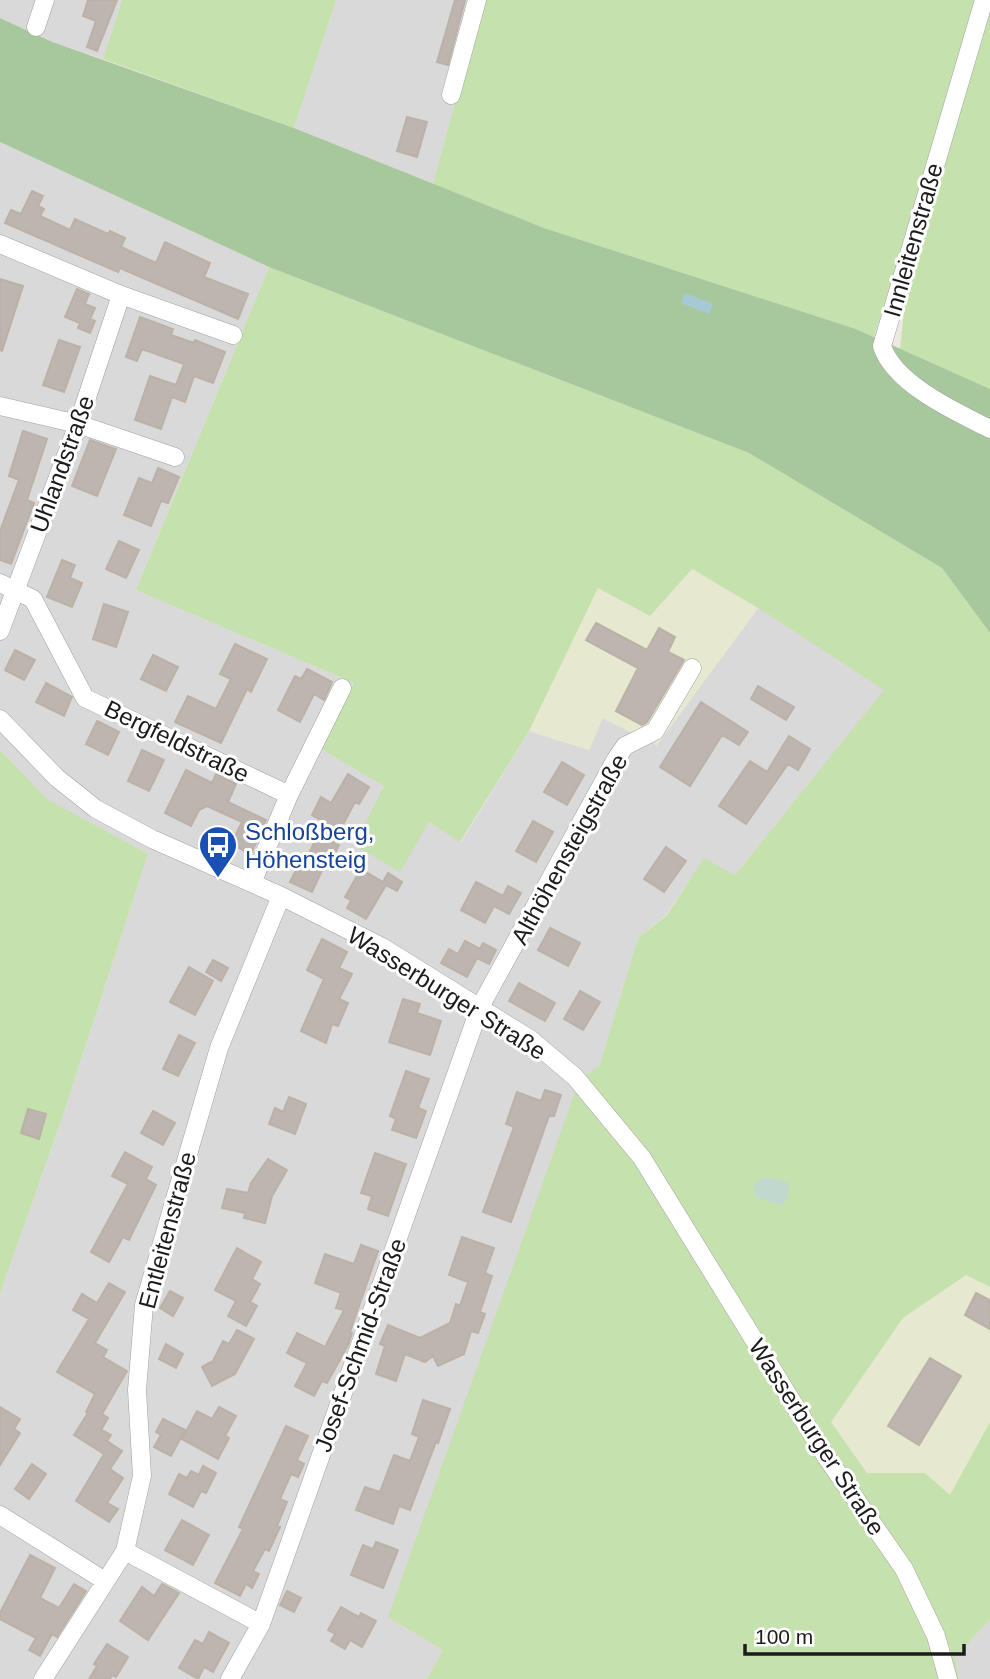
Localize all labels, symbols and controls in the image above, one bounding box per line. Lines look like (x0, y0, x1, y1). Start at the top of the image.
street label: Innleitenstraße (878, 160, 948, 320)
street label: Uhlandstraße (25, 392, 99, 536)
street label: Bergfeldstraße (100, 694, 254, 788)
street label: Althöhensteigstraße (505, 749, 633, 949)
place label: Schloßberg, Höhensteig (245, 818, 374, 873)
bus stop icon: Schloßberg, Höhensteig (197, 824, 239, 879)
street label: Wasserburger Straße (343, 921, 551, 1065)
street label: Entleitenstraße (133, 1149, 201, 1311)
street label: Josef-Schmid-Straße (309, 1234, 411, 1456)
street label: Wasserburger Straße (743, 1334, 891, 1540)
scale bar (745, 1612, 964, 1656)
text: 100 m (755, 1625, 813, 1648)

